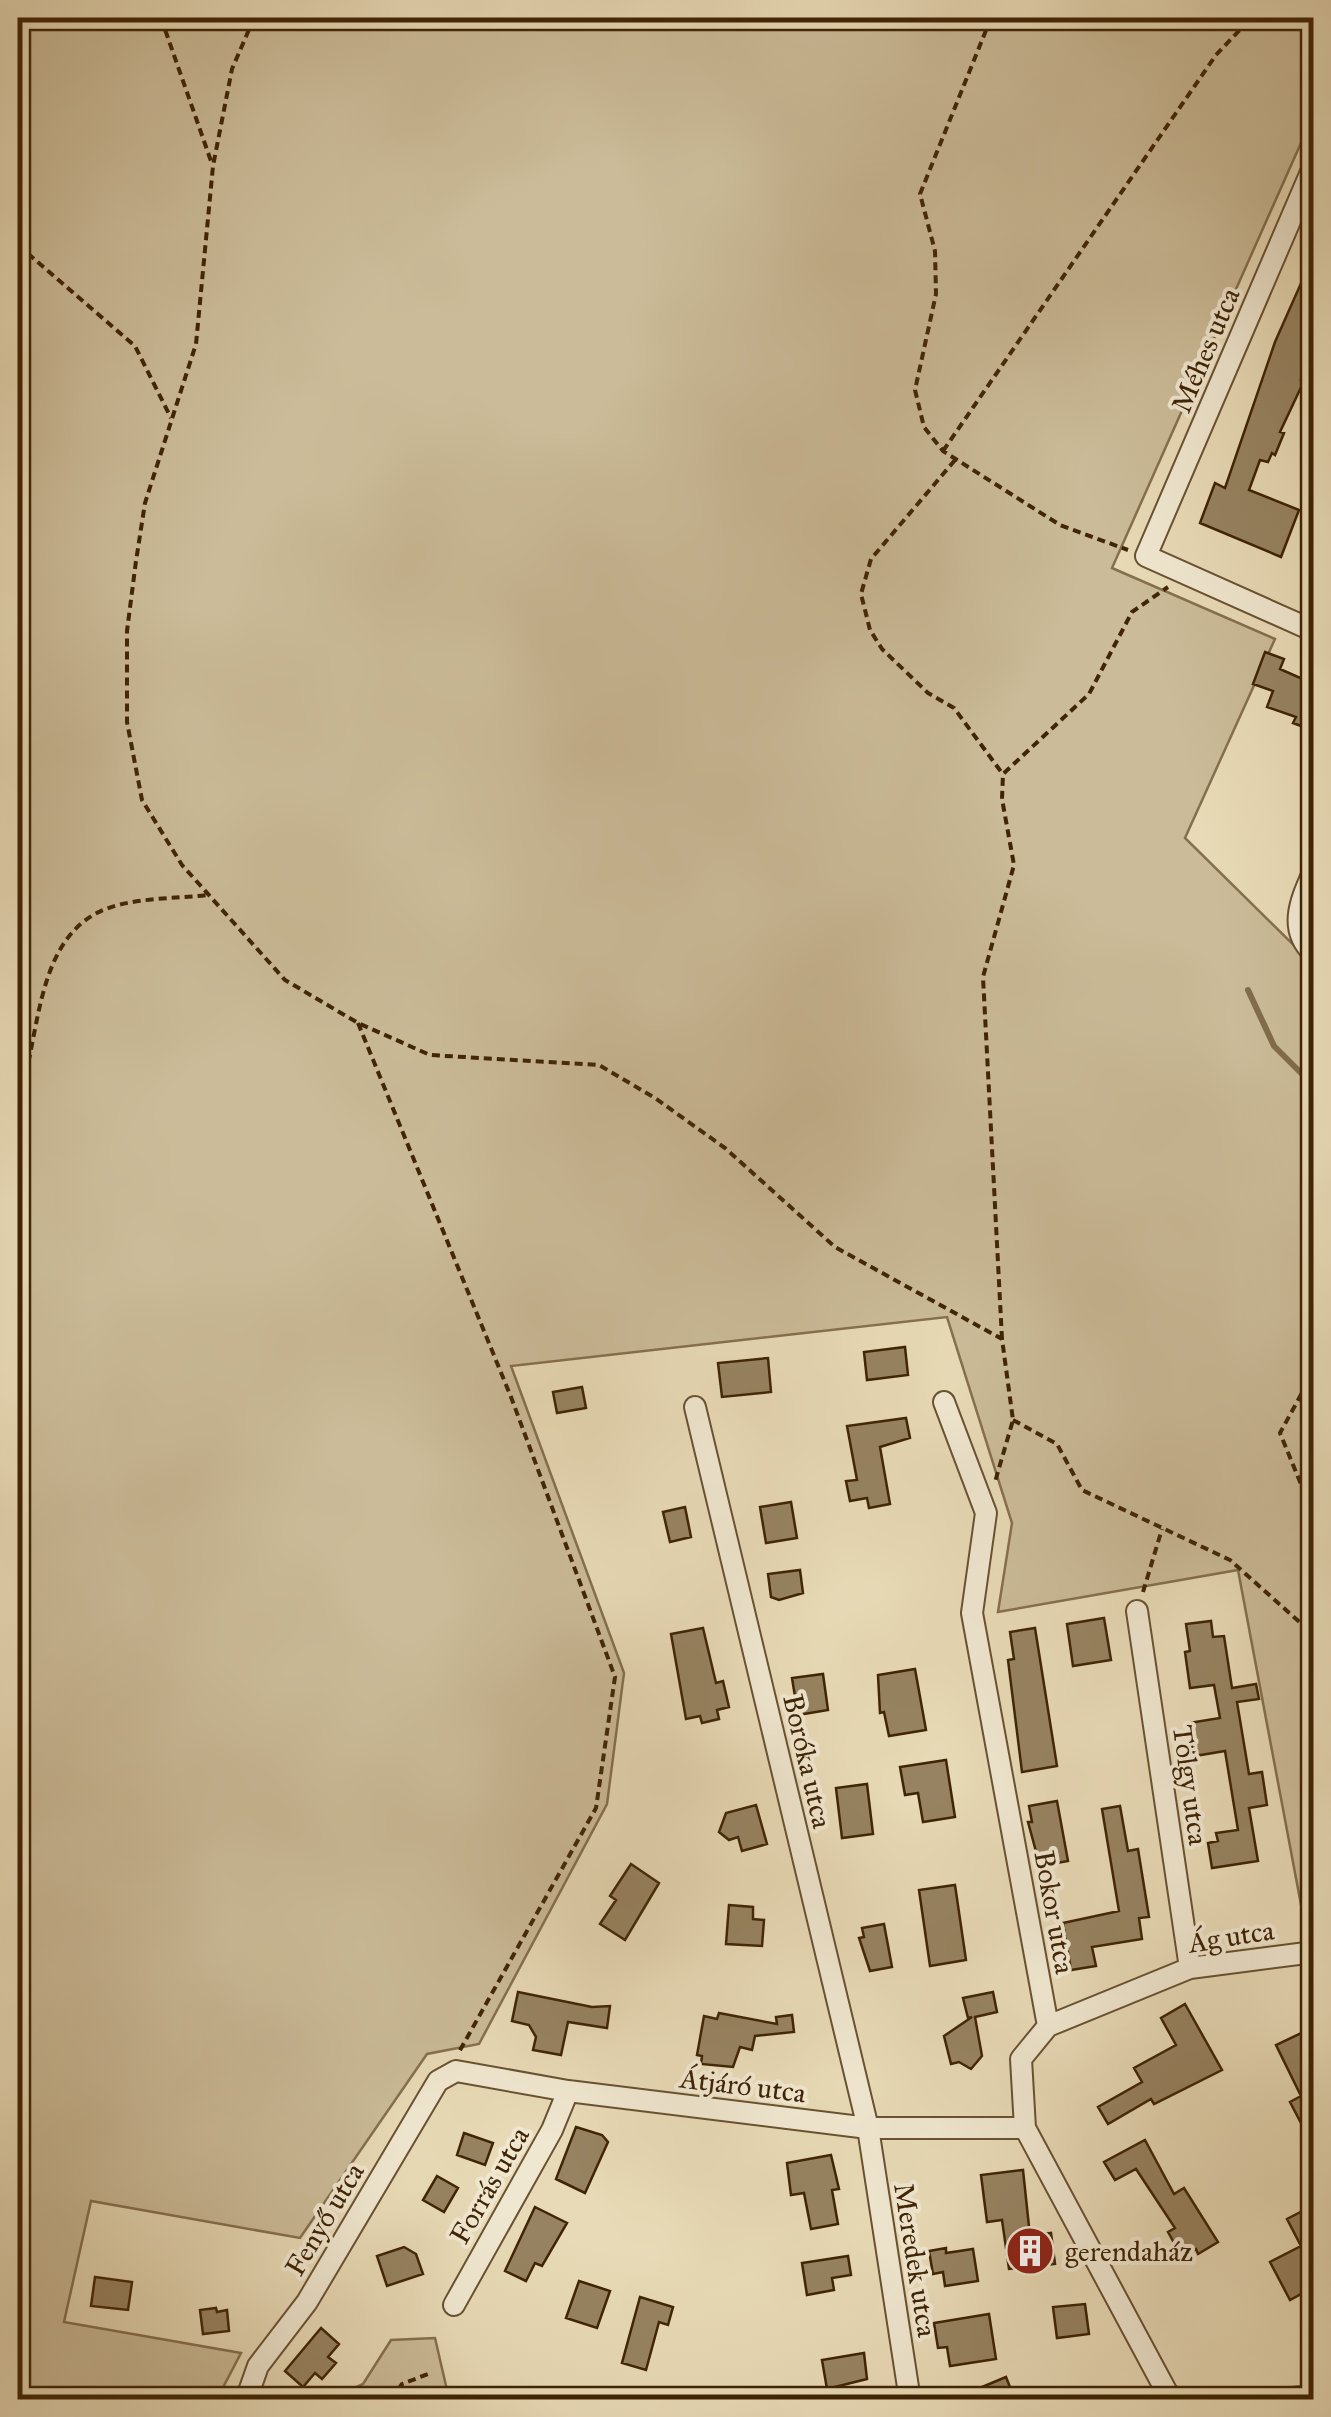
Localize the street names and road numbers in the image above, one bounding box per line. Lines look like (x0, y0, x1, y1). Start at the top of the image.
street label: Méhes utca (1164, 282, 1247, 418)
street label: Boróka utca (775, 1691, 840, 1832)
street label: Tölgy utca (1165, 1723, 1216, 1848)
street label: Bokor utca (1026, 1848, 1083, 1977)
street label: Ág utca (1185, 1912, 1277, 1961)
street label: Átjáró utca (677, 2060, 808, 2111)
street label: Forrás utca (442, 2120, 537, 2250)
street label: Fenyő utca (277, 2156, 372, 2282)
street label: Meredek utca (886, 2181, 945, 2340)

